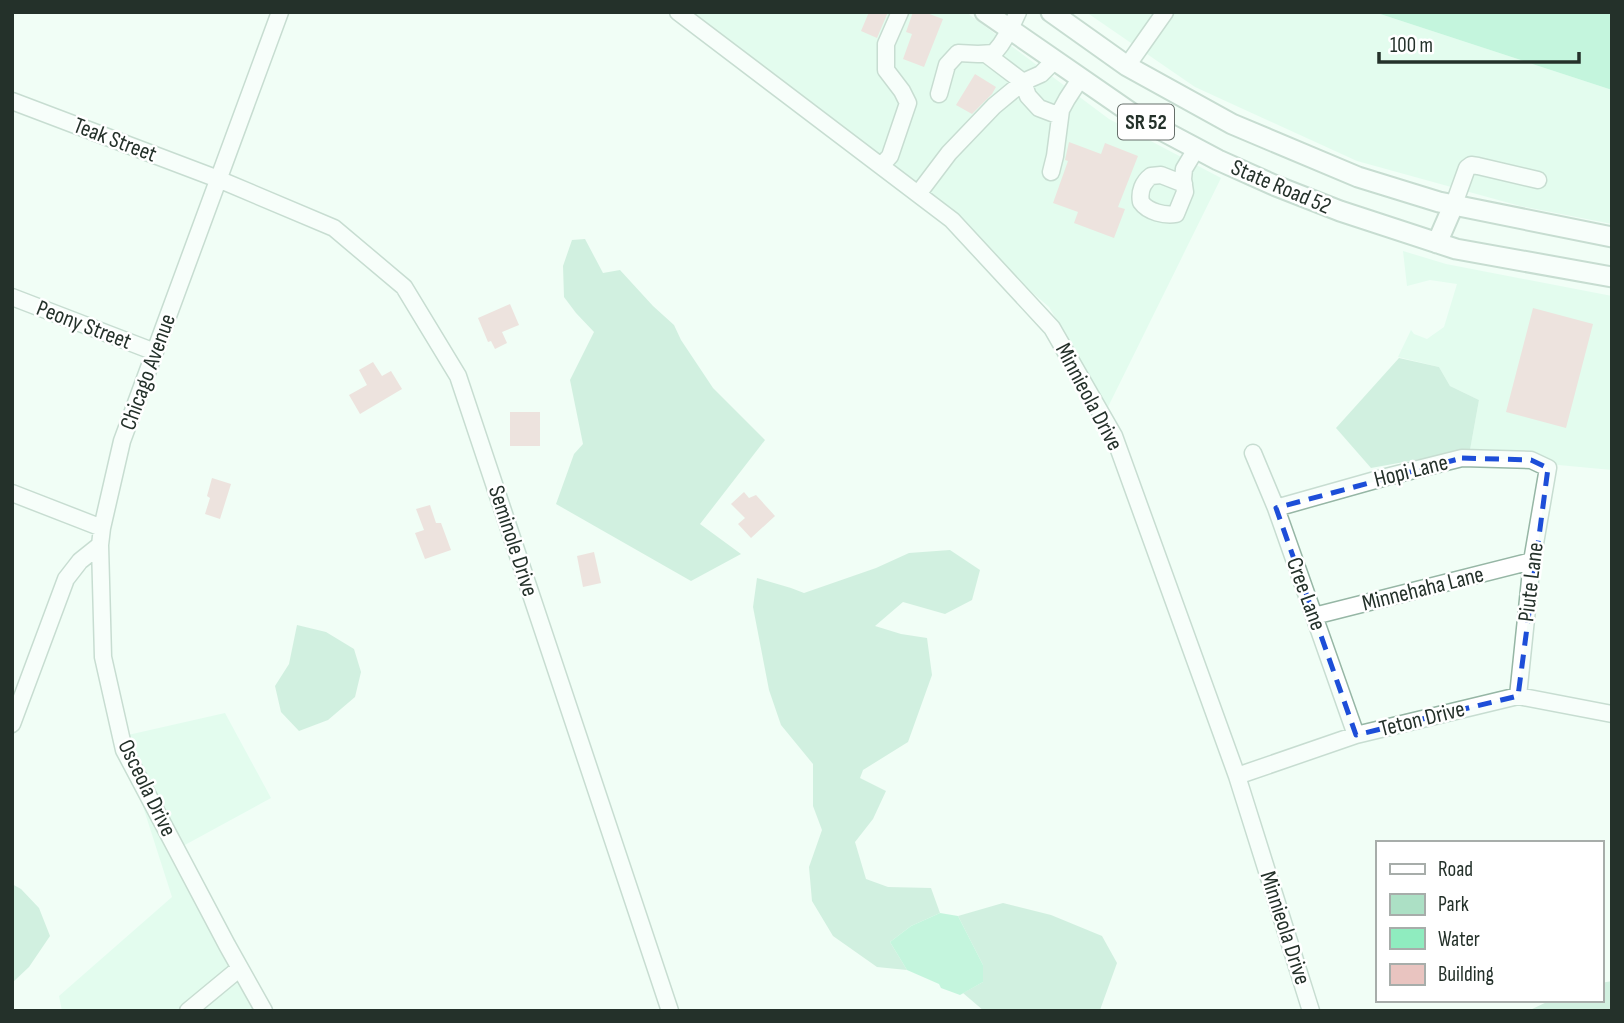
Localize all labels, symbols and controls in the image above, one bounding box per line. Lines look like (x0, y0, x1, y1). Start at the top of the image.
scale bar (1379, 21, 1578, 65)
text: 100 m (1390, 33, 1433, 58)
road number: SR 52 (1118, 104, 1174, 140)
street label: Teak Street (69, 111, 161, 169)
street label: State Road 52 (1227, 153, 1335, 221)
street label: Peony Street (33, 294, 135, 356)
street label: Chicago Avenue (114, 310, 182, 434)
street label: Minnieola Drive (1049, 338, 1129, 456)
street label: Hopi Lane (1371, 448, 1451, 494)
street label: Seminole Drive (482, 482, 544, 600)
street label: Piute Lane (1512, 541, 1550, 623)
street label: Cree Lane (1280, 554, 1332, 634)
street label: Minnehaha Lane (1359, 560, 1487, 618)
street label: Teton Drive (1376, 695, 1468, 743)
street label: Osceola Drive (112, 735, 182, 841)
legend (1376, 841, 1603, 1002)
text: Road (1438, 857, 1473, 882)
street label: Minnieola Drive (1254, 868, 1316, 988)
text: Park (1438, 892, 1469, 917)
text: Water (1438, 927, 1480, 952)
text: Building (1438, 962, 1494, 987)

